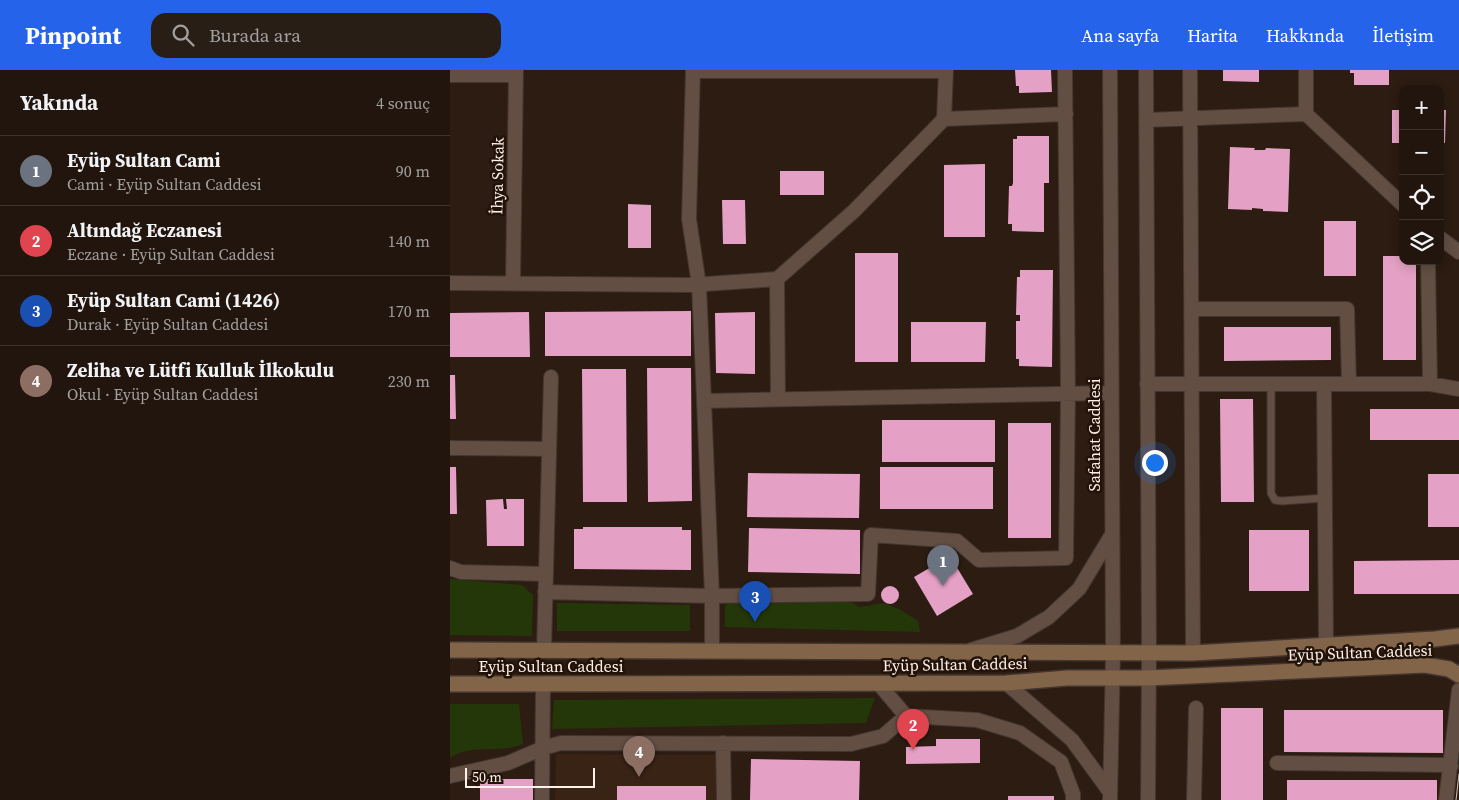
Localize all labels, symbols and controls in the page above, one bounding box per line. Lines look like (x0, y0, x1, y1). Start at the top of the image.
search box (151, 13, 501, 58)
text: Pinpoint (25, 19, 121, 52)
icon: search (169, 21, 197, 49)
text: Burada ara (209, 22, 301, 48)
text: Ana sayfa (1081, 23, 1159, 48)
text: Harita (1187, 23, 1238, 48)
text: Hakkında (1266, 23, 1344, 48)
text: İletişim (1372, 23, 1434, 48)
map controls (1399, 85, 1444, 265)
button: + (1399, 85, 1444, 130)
text: Yakında (20, 88, 98, 117)
text: 4 sonuç (376, 92, 430, 114)
button: − (1399, 130, 1444, 175)
street label: İhya Sokak (485, 137, 509, 215)
text: Eyüp Sultan Cami (67, 147, 221, 173)
text: 1 (32, 160, 40, 182)
text: 90 m (396, 160, 430, 182)
text: Cami · Eyüp Sultan Caddesi (67, 173, 261, 195)
button: locate (1399, 175, 1444, 220)
text: Altındağ Eczanesi (67, 217, 222, 243)
button: layers (1399, 220, 1444, 265)
text: 2 (32, 230, 40, 252)
text: 140 m (388, 230, 430, 252)
text: Eczane · Eyüp Sultan Caddesi (67, 243, 275, 265)
text: Eyüp Sultan Cami (1426) (67, 287, 280, 313)
text: 3 (32, 300, 40, 322)
text: 170 m (388, 300, 430, 322)
text: Durak · Eyüp Sultan Caddesi (67, 313, 268, 335)
text: Zeliha ve Lütfi Kulluk İlkokulu (67, 357, 334, 383)
text: 4 (32, 370, 40, 392)
text: 230 m (388, 370, 430, 392)
street label: Safahat Caddesi (1083, 378, 1105, 492)
text: Okul · Eyüp Sultan Caddesi (67, 383, 258, 405)
your location (1142, 450, 1168, 476)
pin: 1 (927, 545, 959, 586)
pin: 3 (739, 581, 771, 622)
street label: Eyüp Sultan Caddesi (1287, 638, 1433, 666)
street label: Eyüp Sultan Caddesi (882, 652, 1028, 676)
street label: Eyüp Sultan Caddesi (479, 655, 624, 677)
pin: 2 (897, 709, 929, 750)
pin: 4 (623, 736, 655, 777)
scale bar (465, 765, 595, 788)
text: 50 m (472, 767, 502, 787)

